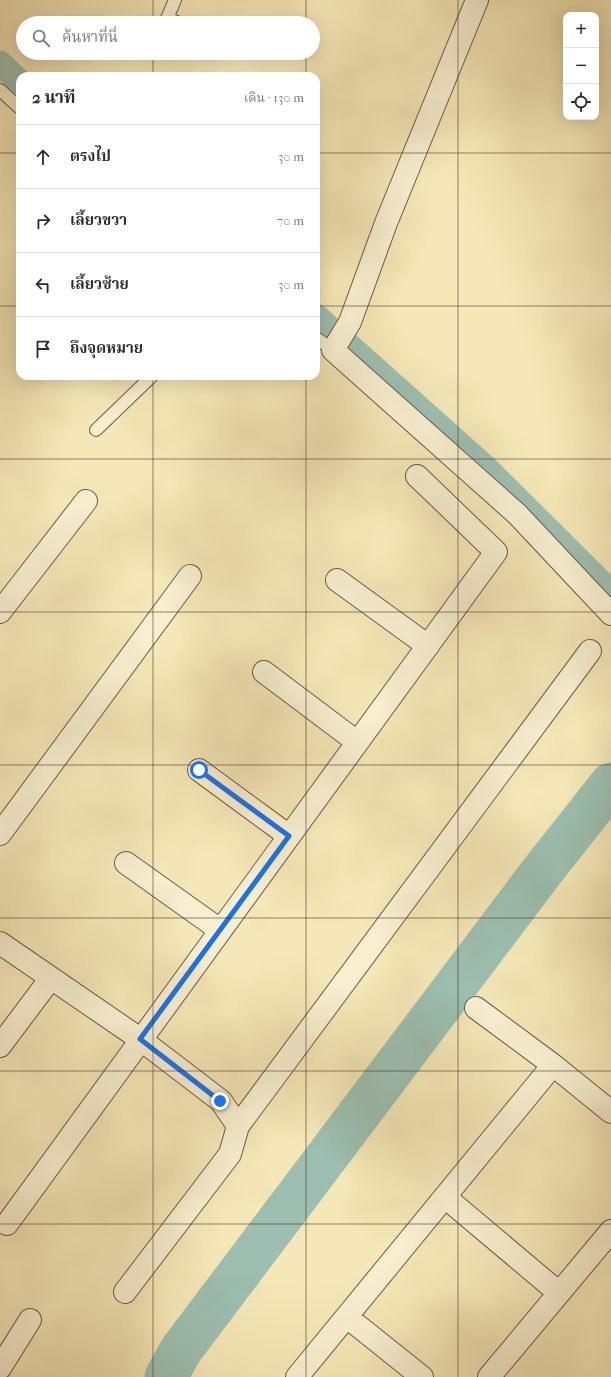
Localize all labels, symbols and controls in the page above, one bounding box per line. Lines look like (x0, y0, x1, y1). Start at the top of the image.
map controls (563, 12, 599, 120)
button: + (563, 12, 599, 48)
search box (16, 16, 320, 60)
icon: search (30, 27, 52, 49)
text: ค้นหาที่นี่ (62, 28, 118, 46)
button: − (563, 48, 599, 84)
button: locate (563, 84, 599, 120)
text: 2 นาที (32, 87, 75, 107)
text: เดิน · 130 m (244, 90, 304, 105)
icon: ahead (32, 146, 54, 168)
text: ตรงไป (70, 147, 111, 165)
text: 30 m (278, 149, 304, 164)
icon: right (32, 210, 54, 232)
text: เลี้ยวขวา (70, 211, 127, 229)
text: 70 m (277, 213, 304, 228)
icon: left (32, 274, 54, 296)
text: เลี้ยวซ้าย (70, 275, 129, 293)
text: 30 m (278, 277, 304, 292)
icon: arrive (32, 338, 54, 360)
text: ถึงจุดหมาย (70, 339, 143, 357)
route start (190, 761, 208, 779)
route end (211, 1092, 229, 1110)

